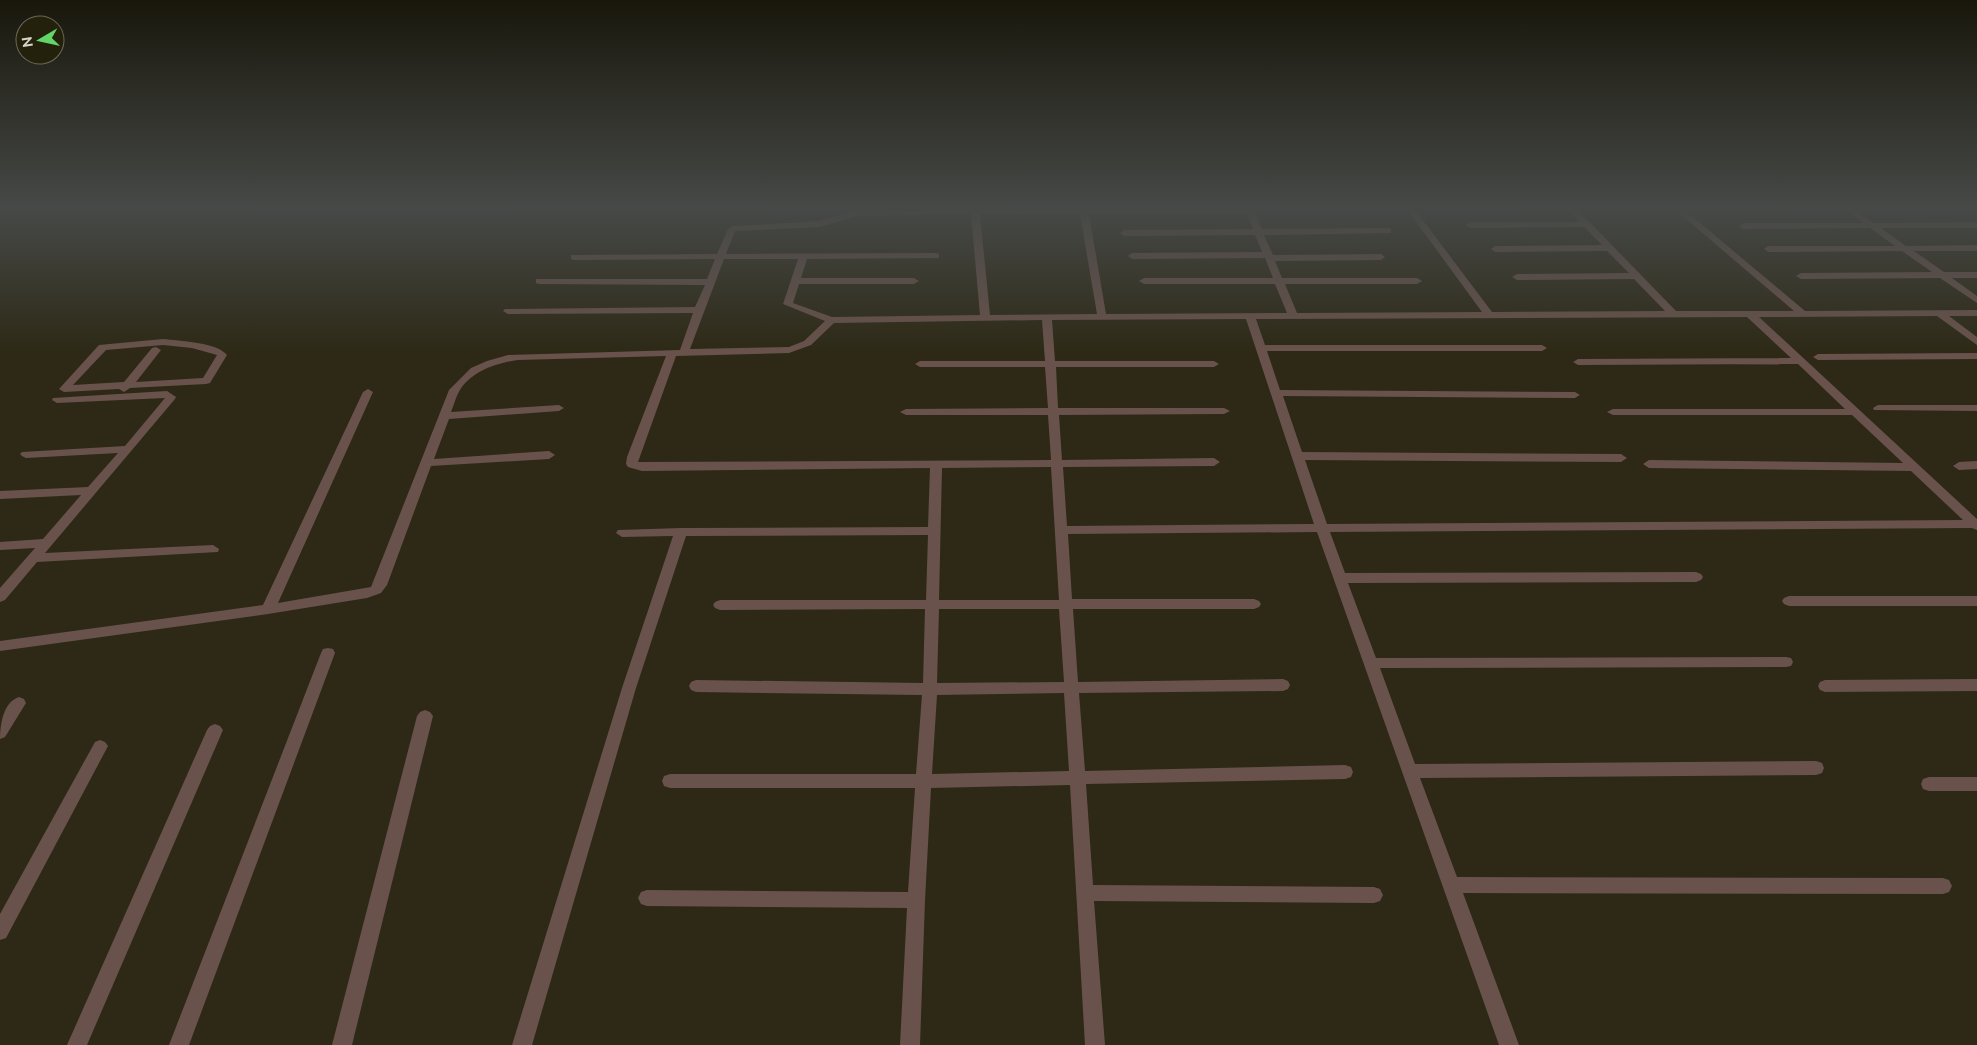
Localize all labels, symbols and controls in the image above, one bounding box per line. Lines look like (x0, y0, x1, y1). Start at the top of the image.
north arrow (15, 15, 65, 65)
text: N (18, 36, 36, 49)

